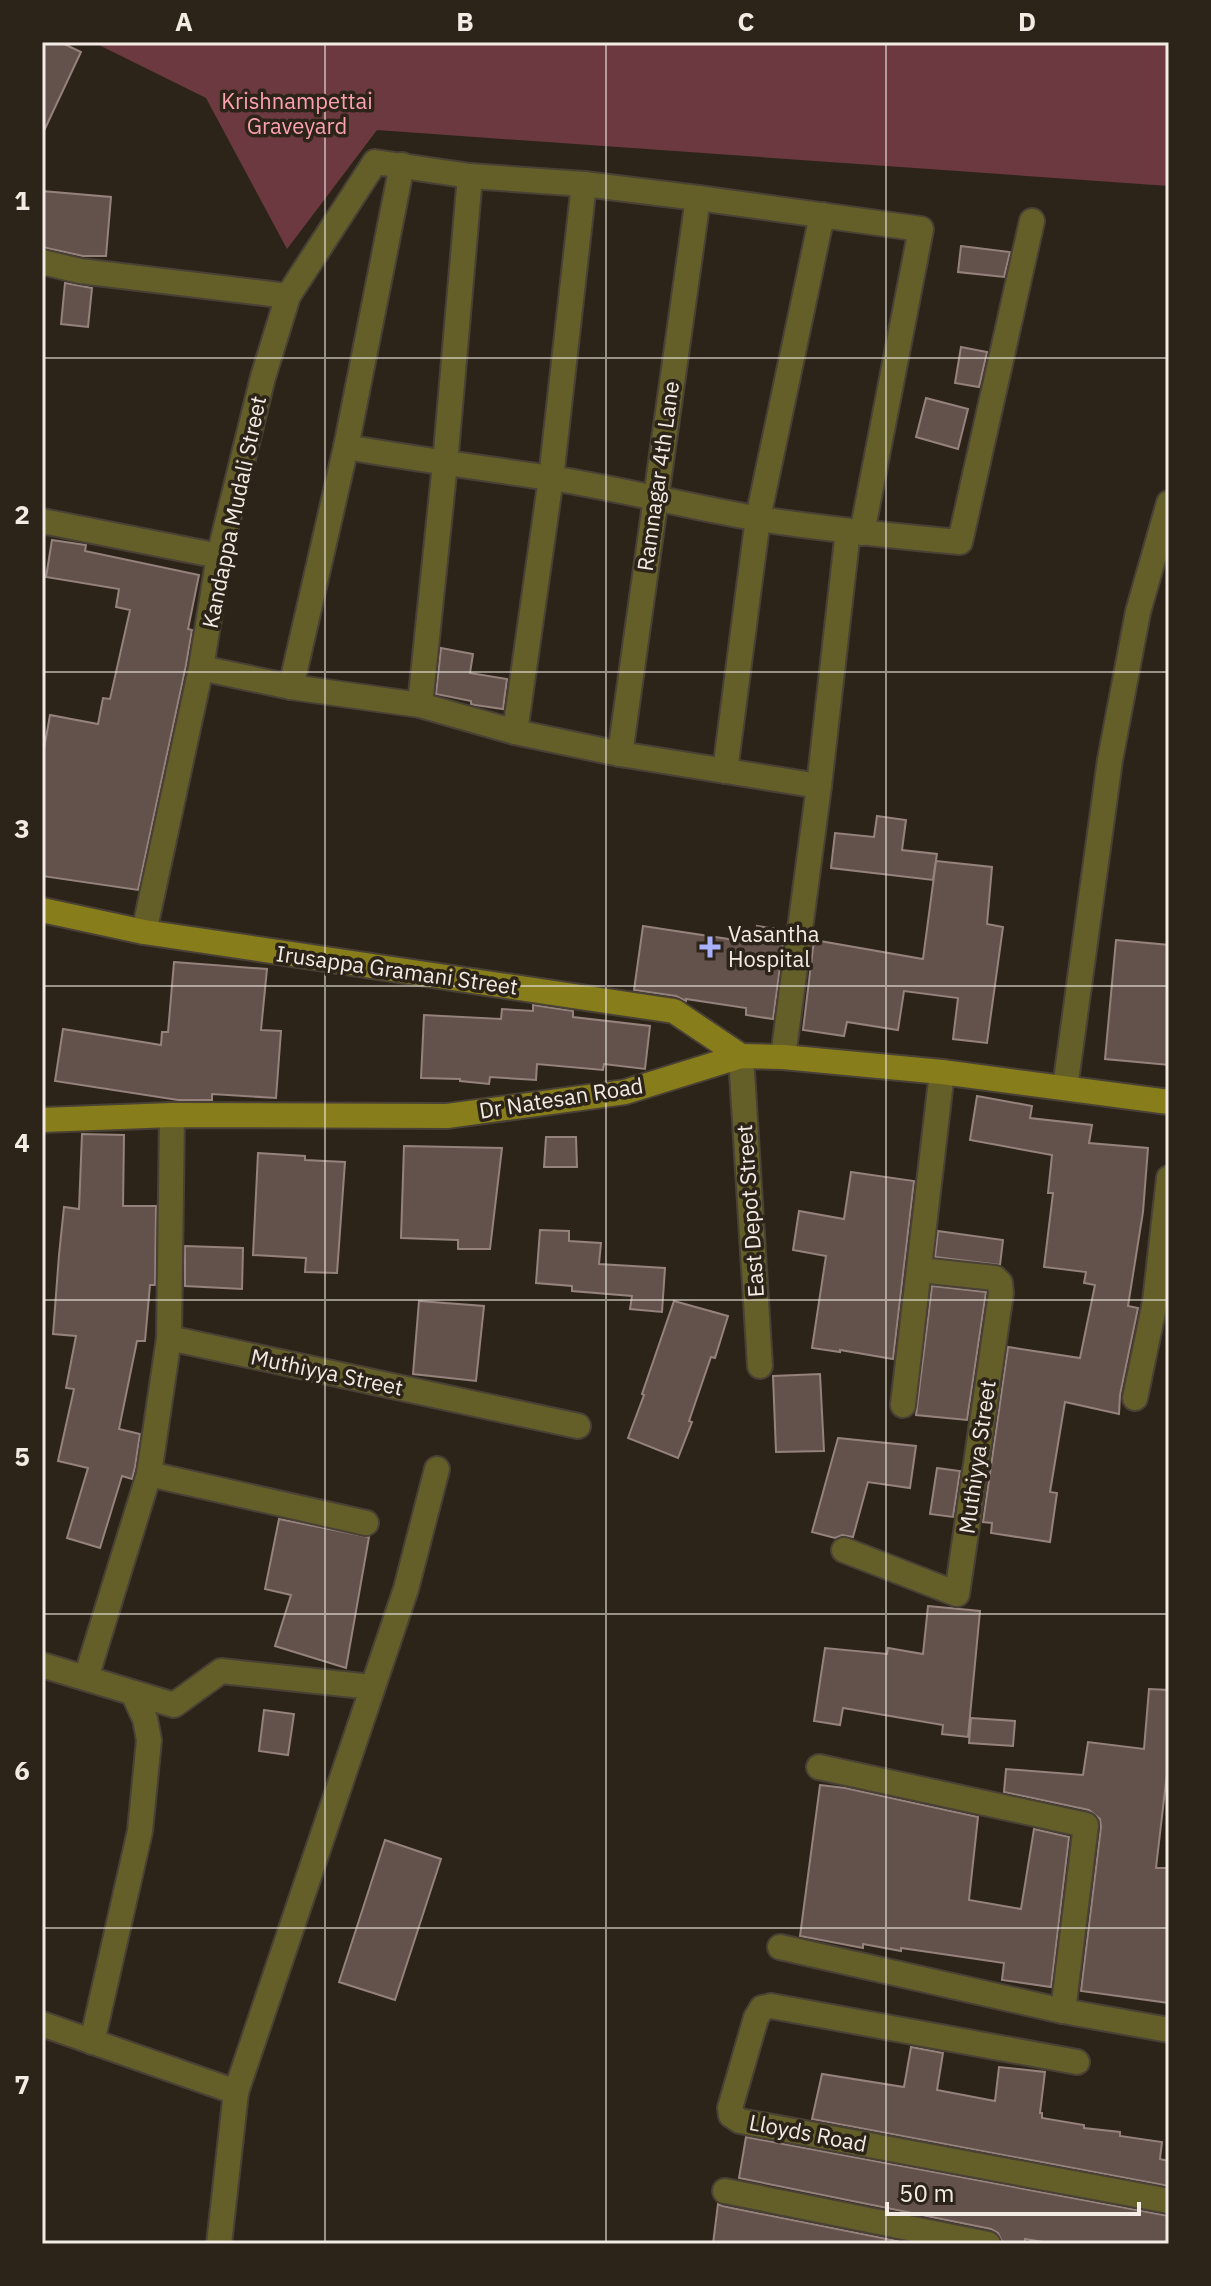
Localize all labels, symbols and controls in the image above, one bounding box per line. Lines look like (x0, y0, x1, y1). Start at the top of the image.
text: A (175, 4, 193, 38)
text: B (456, 4, 474, 38)
text: C (738, 4, 755, 38)
text: D (1018, 4, 1036, 38)
park label: Krishnampettai Graveyard (221, 86, 373, 140)
text: 1 (14, 183, 30, 217)
street label: Ramnagar 4th Lane (630, 379, 685, 573)
street label: Kandappa Mudali Street (195, 393, 272, 631)
text: 2 (14, 497, 30, 531)
text: 3 (14, 811, 30, 845)
place label: Vasantha Hospital (728, 919, 820, 973)
marker: Vasantha Hospital (699, 936, 721, 958)
street label: Irusappa Gramani Street (274, 938, 520, 1001)
street label: Dr Natesan Road (477, 1070, 645, 1125)
street label: East Depot Street (729, 1124, 770, 1298)
text: 4 (14, 1125, 30, 1159)
street label: Muthiyya Street (248, 1341, 406, 1402)
street label: Muthiyya Street (951, 1378, 1002, 1536)
text: 5 (14, 1439, 30, 1473)
text: 6 (14, 1753, 30, 1787)
text: 7 (14, 2067, 30, 2101)
street label: Lloyds Road (747, 2107, 869, 2158)
scale bar (887, 2166, 1139, 2216)
text: 50 m (899, 2177, 954, 2209)

